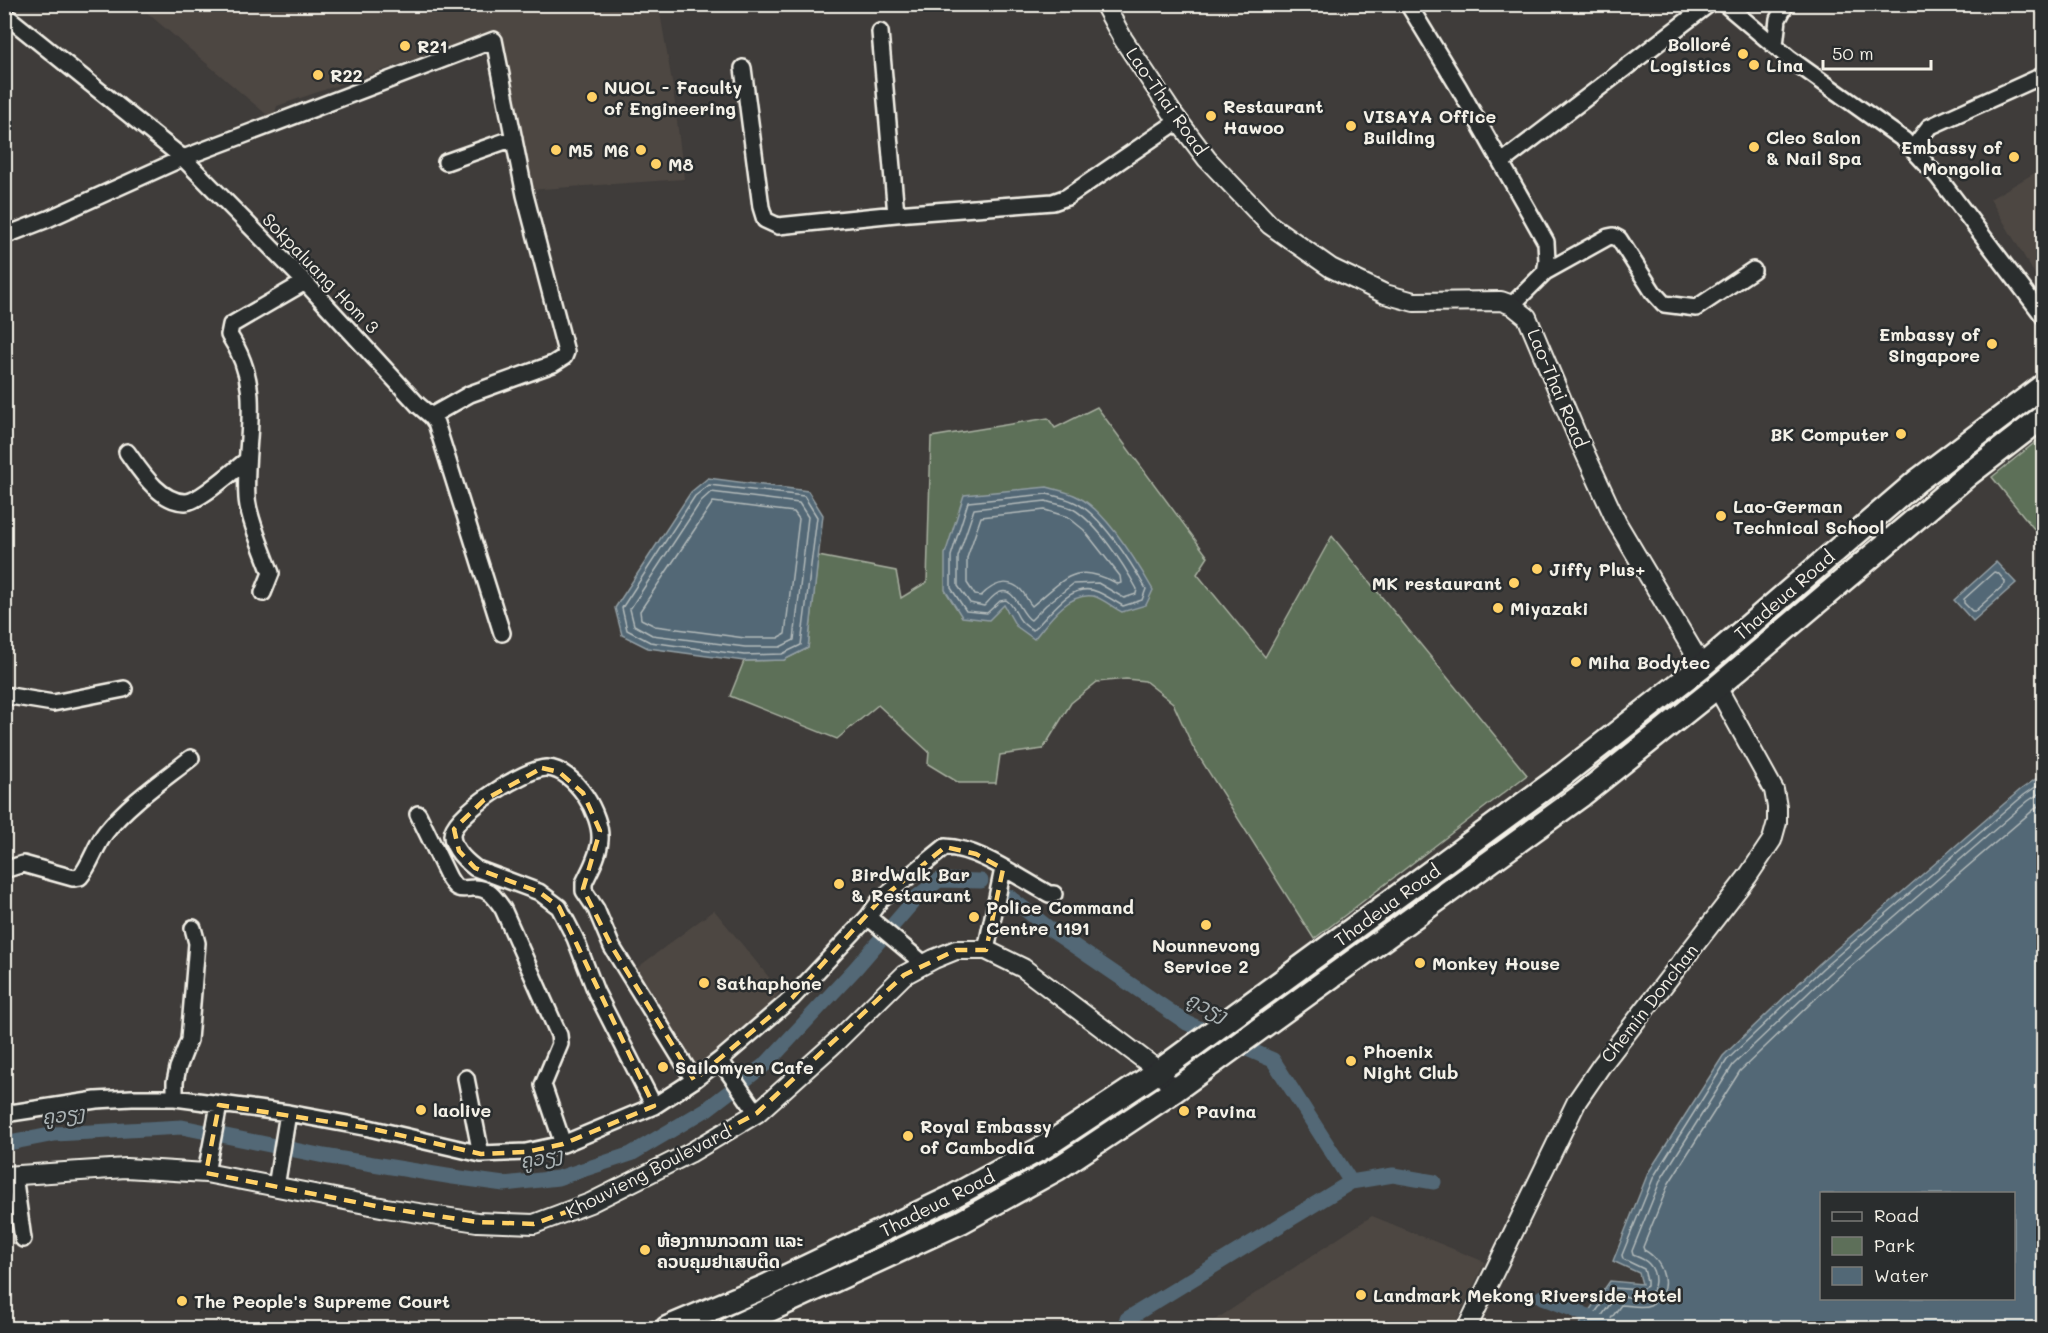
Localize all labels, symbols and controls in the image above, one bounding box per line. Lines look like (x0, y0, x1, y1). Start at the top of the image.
place label: Bolloré Logistics (1650, 32, 1731, 77)
scale bar (1823, 33, 1931, 71)
place label: R21 (417, 34, 448, 58)
marker: R21 (398, 39, 412, 53)
text: 50 m (1832, 41, 1874, 65)
street label: Lao-Thai Road (1121, 42, 1213, 160)
marker: Bolloré Logistics (1736, 47, 1750, 61)
place label: Lina (1766, 53, 1804, 77)
marker: Lina (1747, 58, 1761, 72)
place label: R22 (330, 63, 363, 87)
marker: R22 (311, 68, 325, 82)
place label: NUOL - Faculty of Engineering (604, 75, 742, 120)
marker: NUOL - Faculty of Engineering (585, 90, 599, 104)
place label: Restaurant Hawoo (1223, 94, 1323, 139)
place label: VISAYA Office Building (1363, 104, 1497, 149)
marker: Restaurant Hawoo (1204, 109, 1218, 123)
marker: VISAYA Office Building (1344, 119, 1358, 133)
place label: Cleo Salon & Nail Spa (1766, 125, 1862, 170)
place label: Embassy of Mongolia (1901, 135, 2002, 180)
place label: M5 (568, 138, 593, 162)
place label: M6 (604, 138, 629, 162)
marker: Cleo Salon & Nail Spa (1747, 140, 1761, 154)
marker: M5 (549, 143, 563, 157)
marker: M6 (634, 143, 648, 157)
marker: Embassy of Mongolia (2007, 150, 2021, 164)
place label: M8 (668, 152, 694, 176)
marker: M8 (649, 157, 663, 171)
street label: Sokpaluang Hom 3 (257, 208, 385, 338)
place label: Embassy of Singapore (1879, 322, 1980, 367)
street label: Lao-Thai Road (1522, 325, 1594, 451)
marker: Embassy of Singapore (1985, 337, 1999, 351)
place label: BK Computer (1770, 422, 1889, 446)
marker: BK Computer (1894, 427, 1908, 441)
place label: Lao-German Technical School (1733, 494, 1884, 539)
marker: Lao-German Technical School (1714, 509, 1728, 523)
street label: Thadeua Road (1729, 545, 1839, 645)
place label: Jiffy Plus+ (1549, 557, 1645, 581)
marker: Jiffy Plus+ (1530, 562, 1544, 576)
place label: MK restaurant (1372, 571, 1502, 595)
marker: MK restaurant (1507, 576, 1521, 590)
place label: Miyazaki (1510, 596, 1588, 620)
marker: Miyazaki (1491, 601, 1505, 615)
place label: Miha Bodytec (1588, 650, 1711, 674)
marker: Miha Bodytec (1569, 655, 1583, 669)
street label: Thadeua Road (1329, 858, 1445, 952)
place label: BirdWalk Bar & Restaurant (851, 862, 971, 907)
marker: BirdWalk Bar & Restaurant (832, 877, 846, 891)
place label: Police Command Centre 1191 (986, 895, 1134, 940)
marker: Police Command Centre 1191 (967, 910, 981, 924)
marker: Nounnevong Service 2 (1199, 918, 1213, 932)
place label: Nounnevong Service 2 (1152, 933, 1260, 978)
street label: Chemin Donchan (1595, 939, 1703, 1067)
place label: Monkey House (1432, 951, 1560, 975)
marker: Monkey House (1413, 956, 1427, 970)
place label: Sathaphone (716, 971, 822, 995)
marker: Sathaphone (697, 976, 711, 990)
water label: ຄູວຽງ (1182, 985, 1233, 1029)
place label: Phoenix Night Club (1363, 1039, 1458, 1084)
marker: Phoenix Night Club (1344, 1054, 1358, 1068)
place label: Sailomyen Cafe (675, 1055, 814, 1079)
marker: Sailomyen Cafe (656, 1060, 670, 1074)
place label: laolive (433, 1098, 492, 1122)
water label: ຄູວຽງ (40, 1099, 87, 1130)
place label: Pavina (1196, 1099, 1257, 1123)
marker: laolive (414, 1103, 428, 1117)
marker: Pavina (1177, 1104, 1191, 1118)
place label: Royal Embassy of Cambodia (920, 1114, 1052, 1159)
street label: Khouvieng Boulevard (561, 1119, 735, 1223)
marker: Royal Embassy of Cambodia (901, 1129, 915, 1143)
water label: ຄູວຽງ (518, 1140, 566, 1175)
street label: Thadeua Road (876, 1164, 998, 1242)
legend (1820, 1192, 2015, 1300)
text: Road (1874, 1203, 1919, 1227)
place label: ຫ້ອງການກວດກາ ແລະ ຄວບຄຸມຢາເສບຕິດ (657, 1228, 803, 1273)
text: Park (1874, 1233, 1915, 1257)
marker: ຫ້ອງການກວດກາ ແລະ ຄວບຄຸມຢາເສບຕິດ (638, 1243, 652, 1257)
text: Water (1874, 1263, 1929, 1287)
place label: Landmark Mekong Riverside Hotel (1373, 1283, 1682, 1307)
marker: Landmark Mekong Riverside Hotel (1354, 1288, 1368, 1302)
place label: The People's Supreme Court (194, 1289, 450, 1313)
marker: The People's Supreme Court (175, 1294, 189, 1308)

